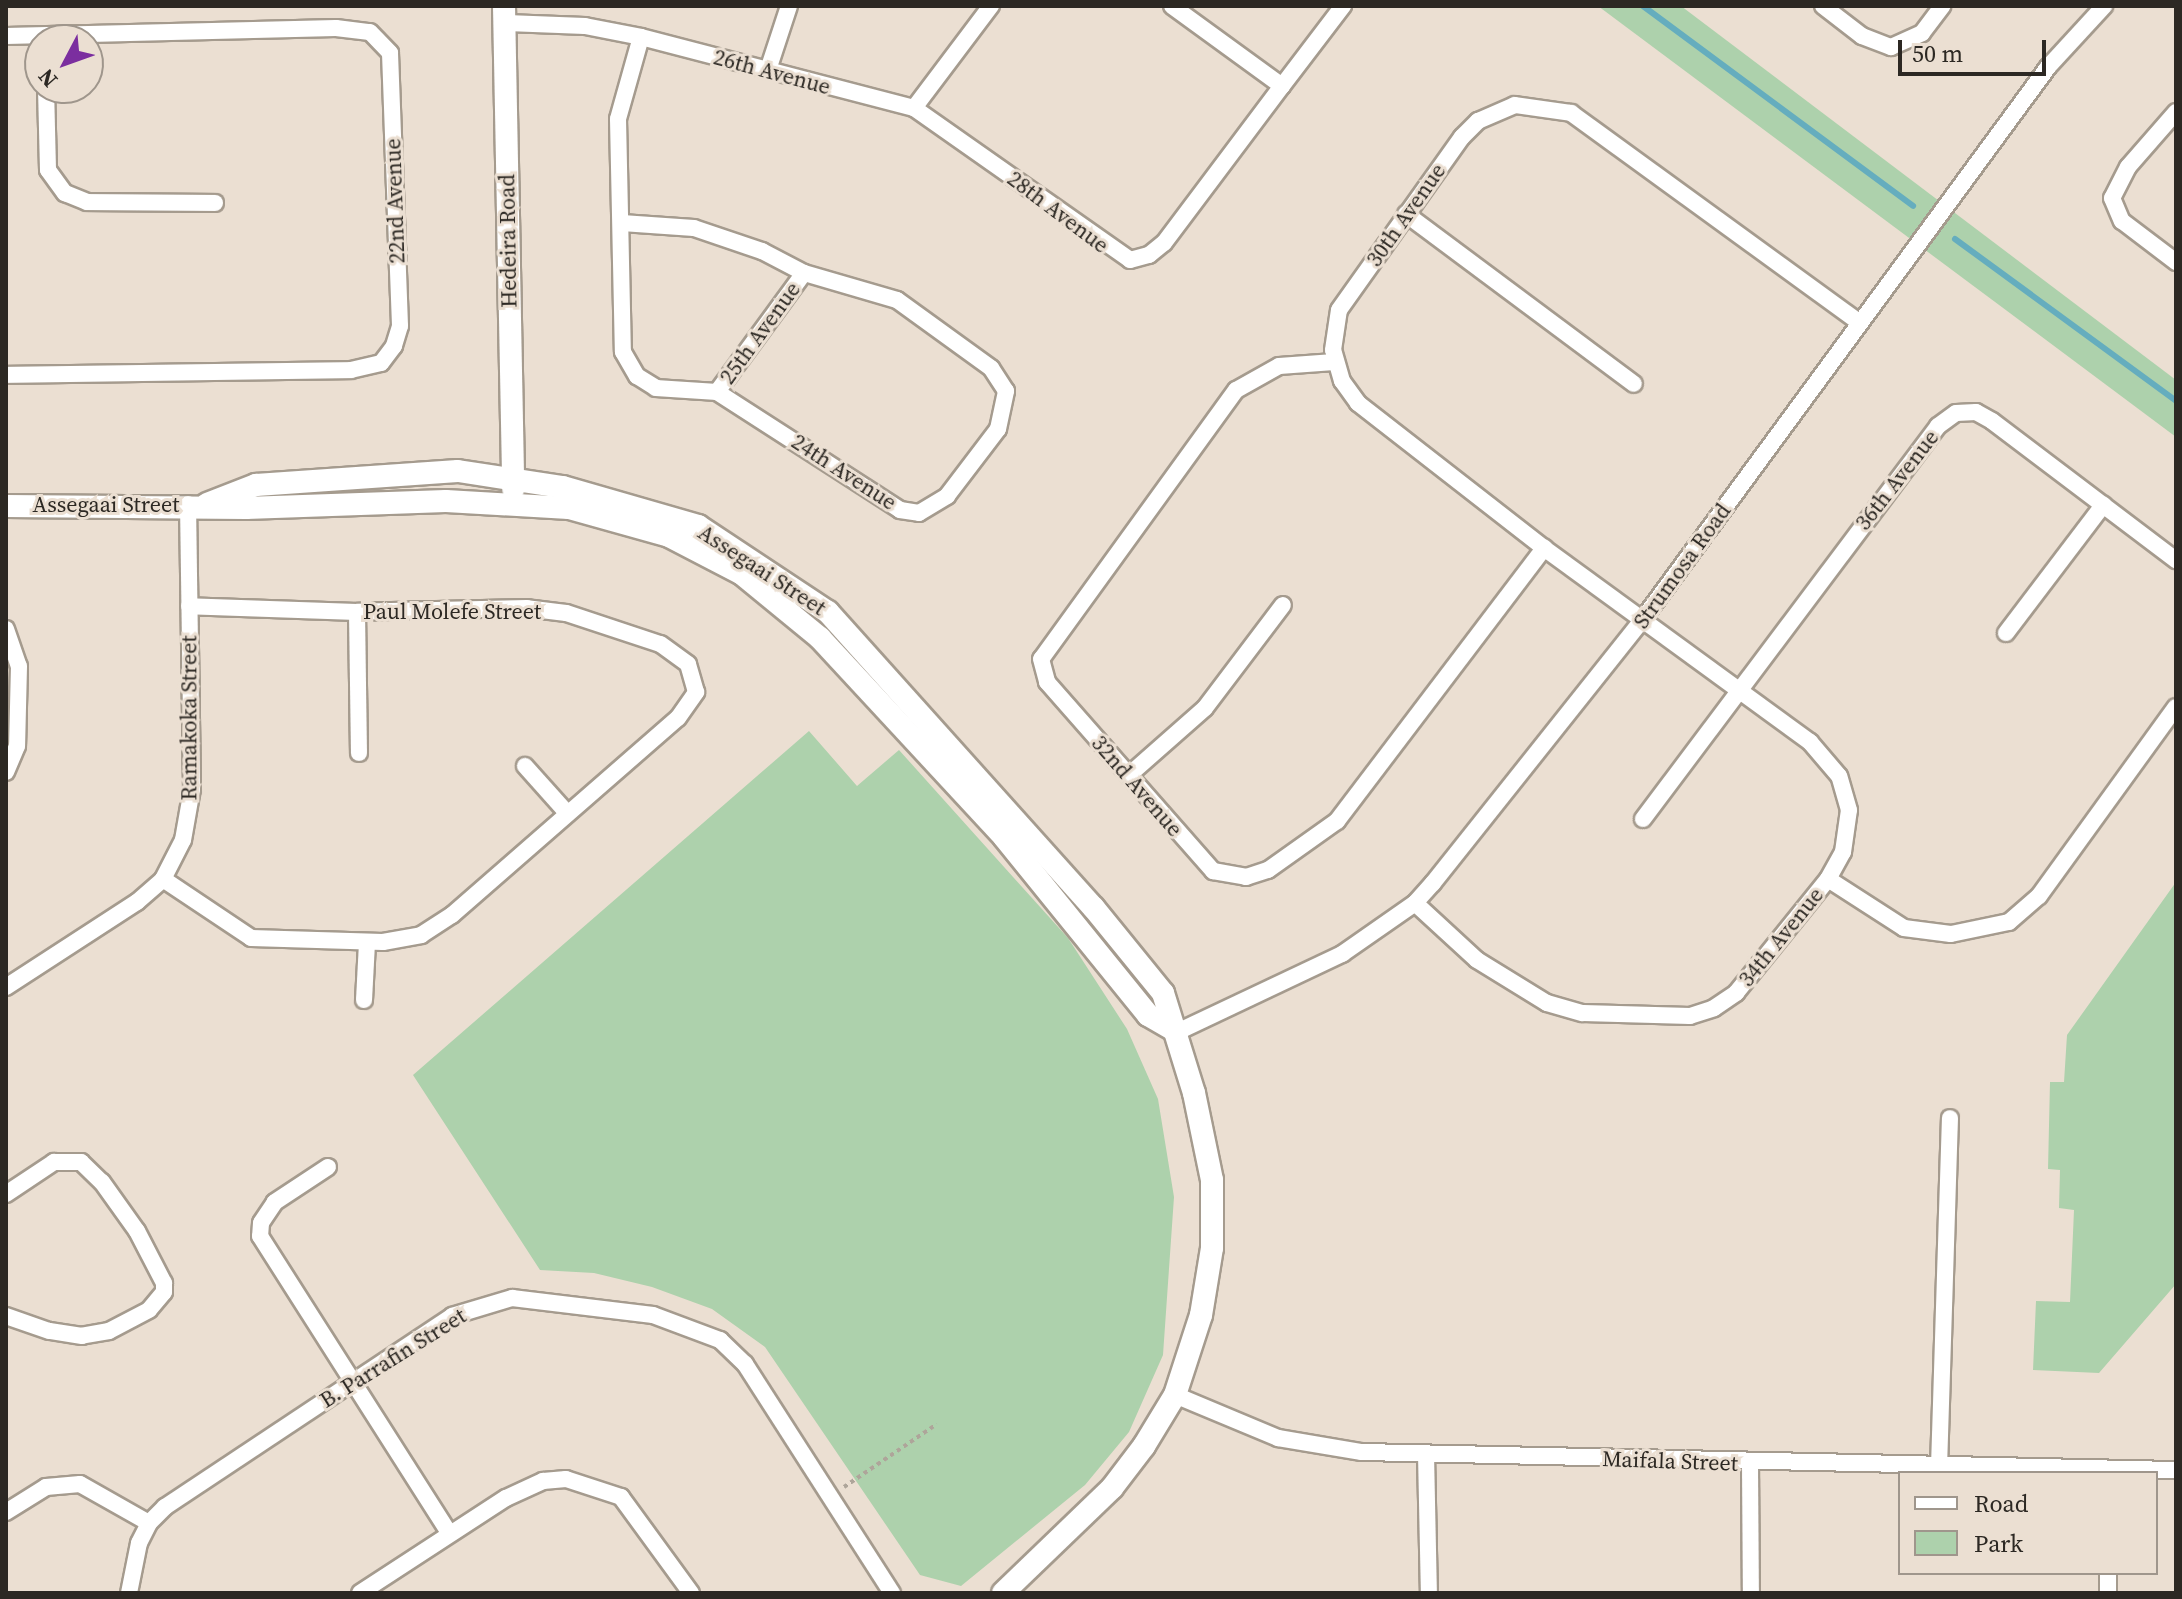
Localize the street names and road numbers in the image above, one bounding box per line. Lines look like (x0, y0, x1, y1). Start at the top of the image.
street label: 26th Avenue (711, 44, 833, 100)
street label: 22nd Avenue (380, 138, 410, 264)
street label: 30th Avenue (1361, 158, 1451, 272)
street label: 28th Avenue (1002, 165, 1114, 259)
street label: Hedeira Road (494, 174, 522, 308)
street label: 25th Avenue (714, 277, 806, 389)
street label: 36th Avenue (1850, 425, 1944, 535)
street label: 24th Avenue (787, 428, 901, 516)
street label: Assegaai Street (33, 492, 179, 518)
street label: Strumosa Road (1628, 498, 1736, 634)
street label: Assegaai Street (693, 519, 831, 621)
street label: Paul Molefe Street (363, 599, 541, 625)
street label: Ramakoka Street (176, 635, 202, 801)
street label: 32nd Avenue (1086, 730, 1188, 842)
street label: 34th Avenue (1733, 882, 1829, 992)
street label: B. Parrafin Street (315, 1302, 471, 1414)
street label: Maifala Street (1602, 1445, 1738, 1477)

